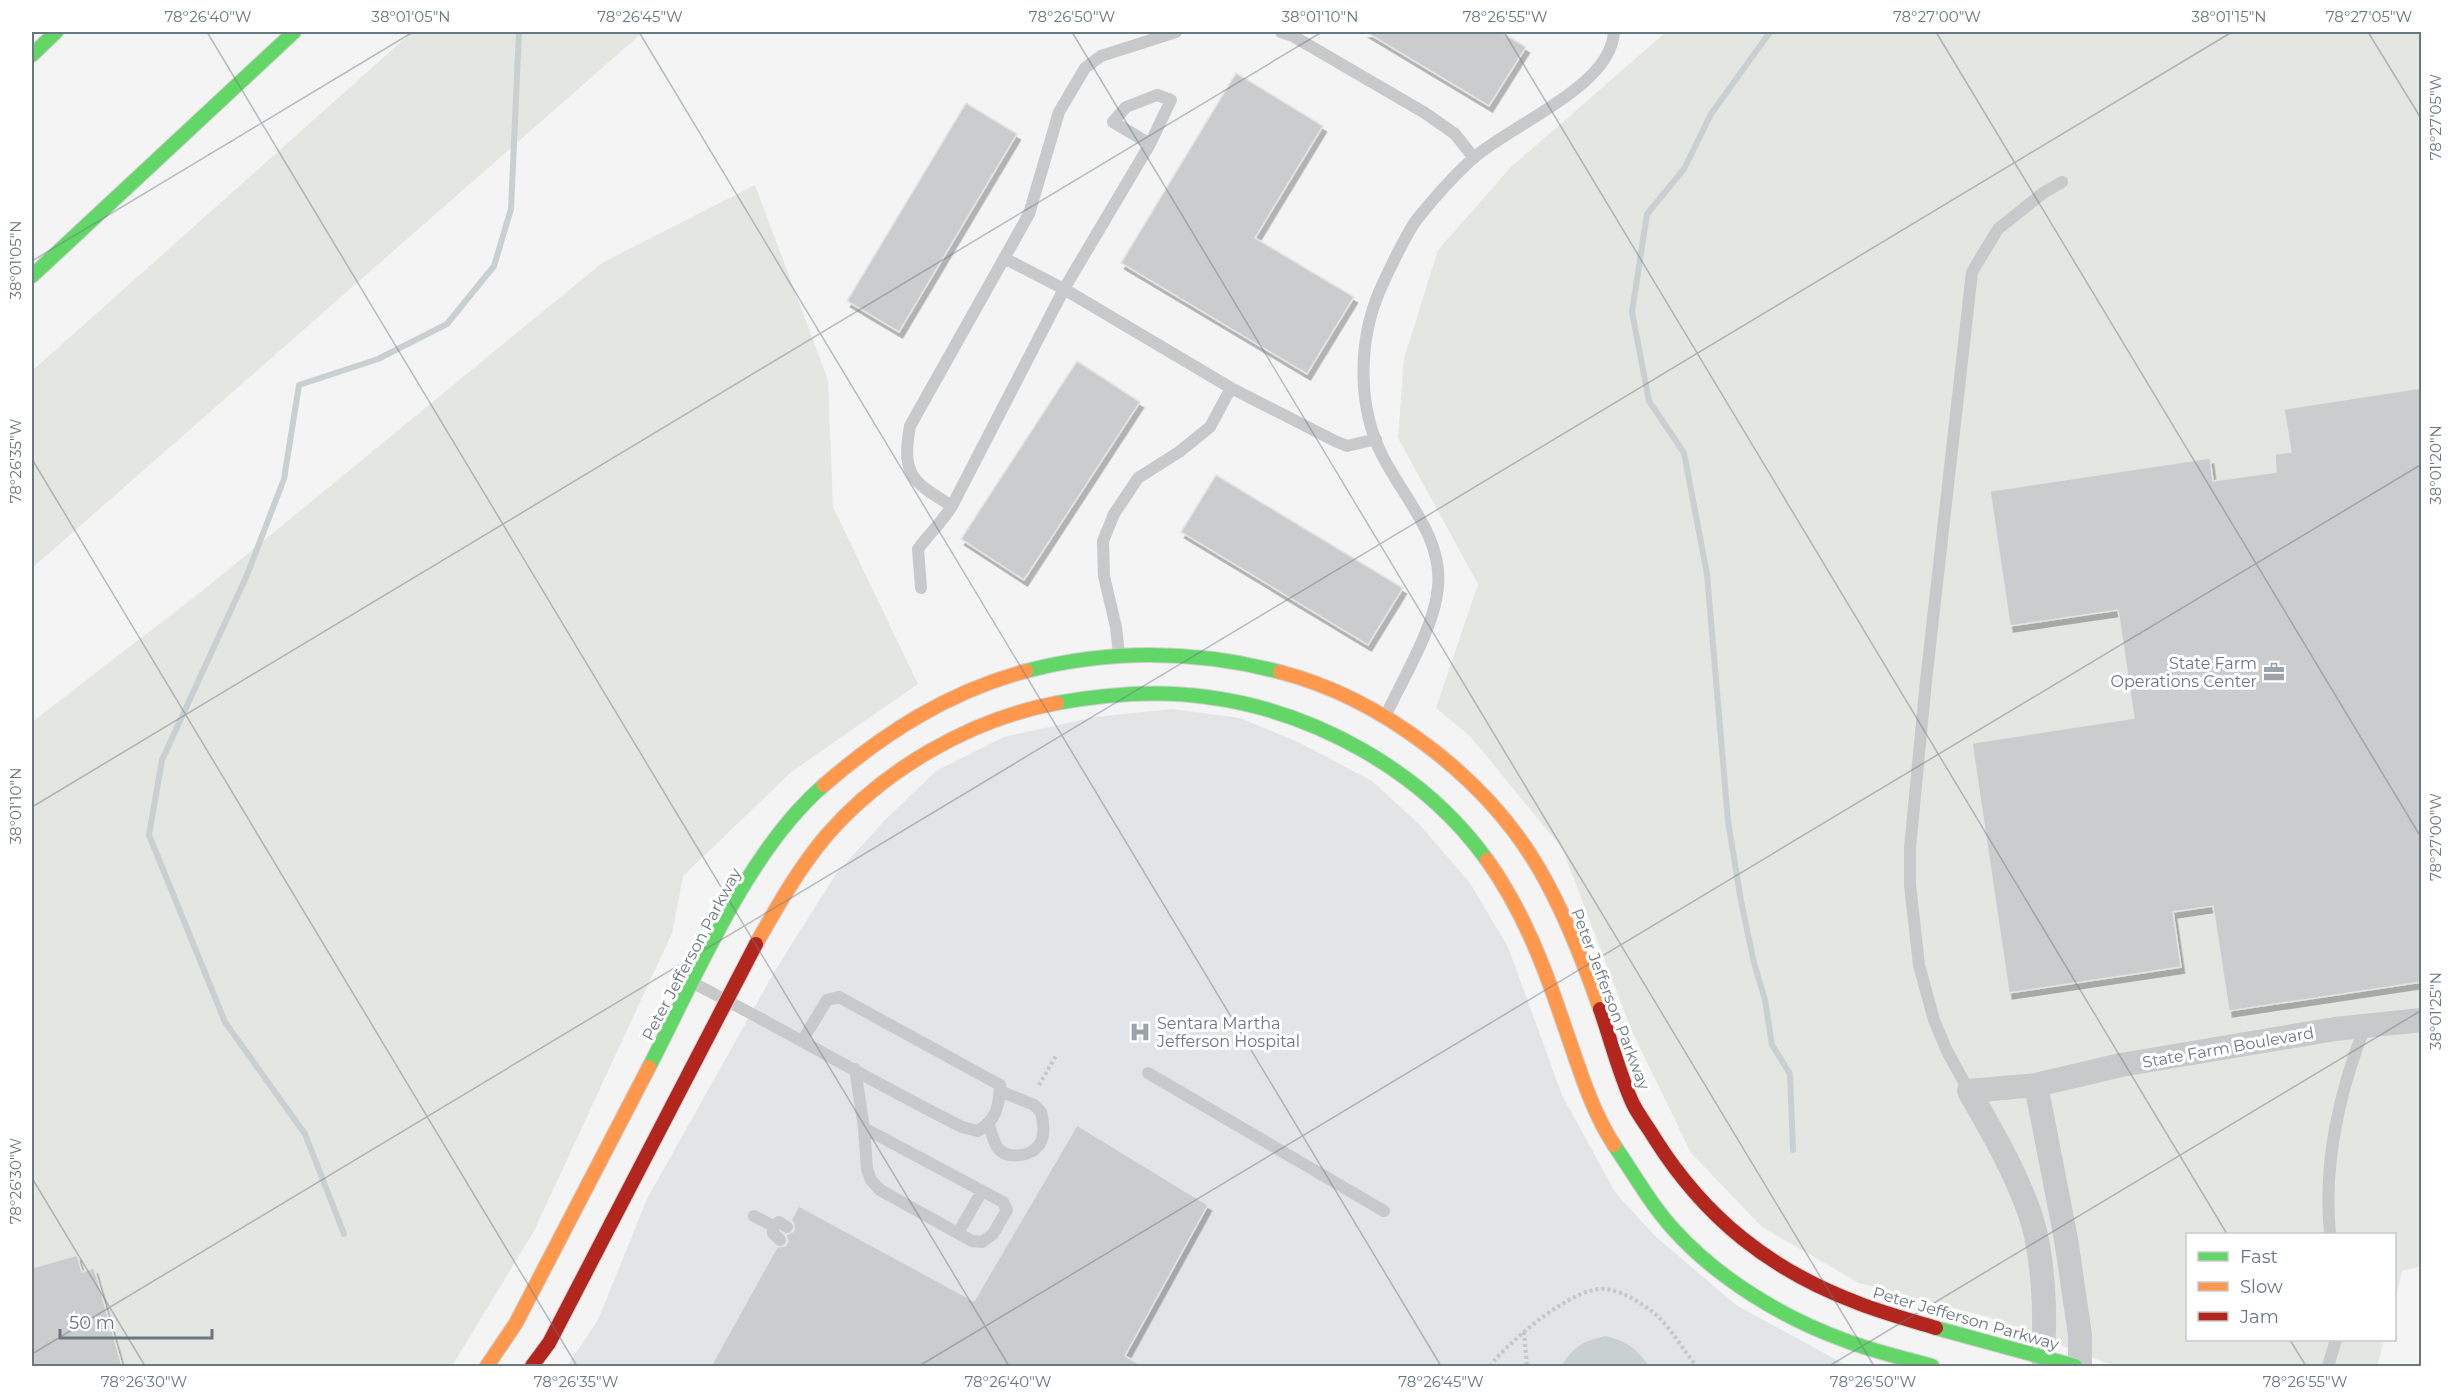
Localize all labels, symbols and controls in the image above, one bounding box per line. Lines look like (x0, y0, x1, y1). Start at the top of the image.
text: 78°26'40"W (164, 7, 252, 26)
text: 38°01'05"N (371, 7, 451, 26)
text: 78°26'45"W (597, 7, 683, 26)
text: 78°26'50"W (1029, 7, 1115, 26)
text: 38°01'10"N (1282, 7, 1358, 26)
text: 78°26'55"W (1463, 7, 1548, 26)
text: 78°27'00"W (1893, 7, 1981, 26)
text: 38°01'15"N (2191, 7, 2267, 26)
text: 78°27'05"W (2326, 7, 2413, 26)
text: 78°27'05"W (2426, 73, 2445, 160)
text: 38°01'05"N (6, 220, 25, 300)
text: 78°26'35"W (6, 418, 25, 503)
text: 38°01'20"N (2426, 425, 2445, 505)
place label: State Farm Operations Center (2110, 654, 2257, 691)
office icon: State Farm Operations Center (2262, 660, 2286, 684)
text: 38°01'10"N (6, 768, 25, 844)
text: 78°27'00"W (2426, 793, 2445, 881)
street label: Peter Jefferson Parkway (638, 865, 745, 1044)
street label: Peter Jefferson Parkway (1567, 906, 1654, 1093)
text: 38°01'25"N (2426, 972, 2445, 1050)
place label: Sentara Martha Jefferson Hospital (1156, 1014, 1300, 1051)
hospital icon: Sentara Martha Jefferson Hospital (1128, 1020, 1152, 1044)
street label: State Farm Boulevard (2141, 1023, 2315, 1072)
text: 78°26'30"W (6, 1137, 25, 1224)
legend (2186, 1233, 2396, 1341)
text: Fast (2240, 1246, 2278, 1268)
text: Slow (2240, 1276, 2283, 1298)
street label: Peter Jefferson Parkway (1871, 1283, 2061, 1354)
scale bar (60, 1302, 212, 1340)
text: Jam (2239, 1306, 2279, 1328)
text: 50 m (69, 1312, 115, 1334)
text: 78°26'30"W (101, 1372, 188, 1391)
text: 78°26'35"W (534, 1372, 619, 1391)
text: 78°26'40"W (964, 1372, 1052, 1391)
text: 78°26'45"W (1398, 1372, 1484, 1391)
text: 78°26'50"W (1830, 1372, 1916, 1391)
text: 78°26'55"W (2263, 1372, 2348, 1391)

